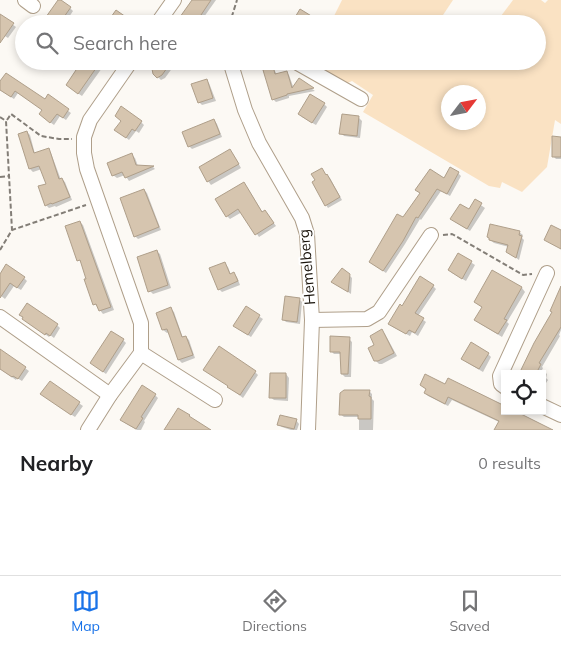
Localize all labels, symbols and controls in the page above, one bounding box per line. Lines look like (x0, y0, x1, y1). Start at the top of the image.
search box (15, 15, 546, 70)
icon: search (33, 29, 61, 57)
text: Search here (73, 31, 177, 55)
north arrow (441, 85, 486, 130)
street label: Hemelberg (294, 228, 319, 306)
map controls (501, 370, 546, 415)
button: locate (501, 370, 546, 415)
text: Nearby (20, 450, 93, 476)
text: 0 results (478, 453, 541, 473)
tab: Map (71, 587, 100, 635)
tab: Directions (242, 587, 307, 635)
tab: Saved (449, 587, 490, 635)

